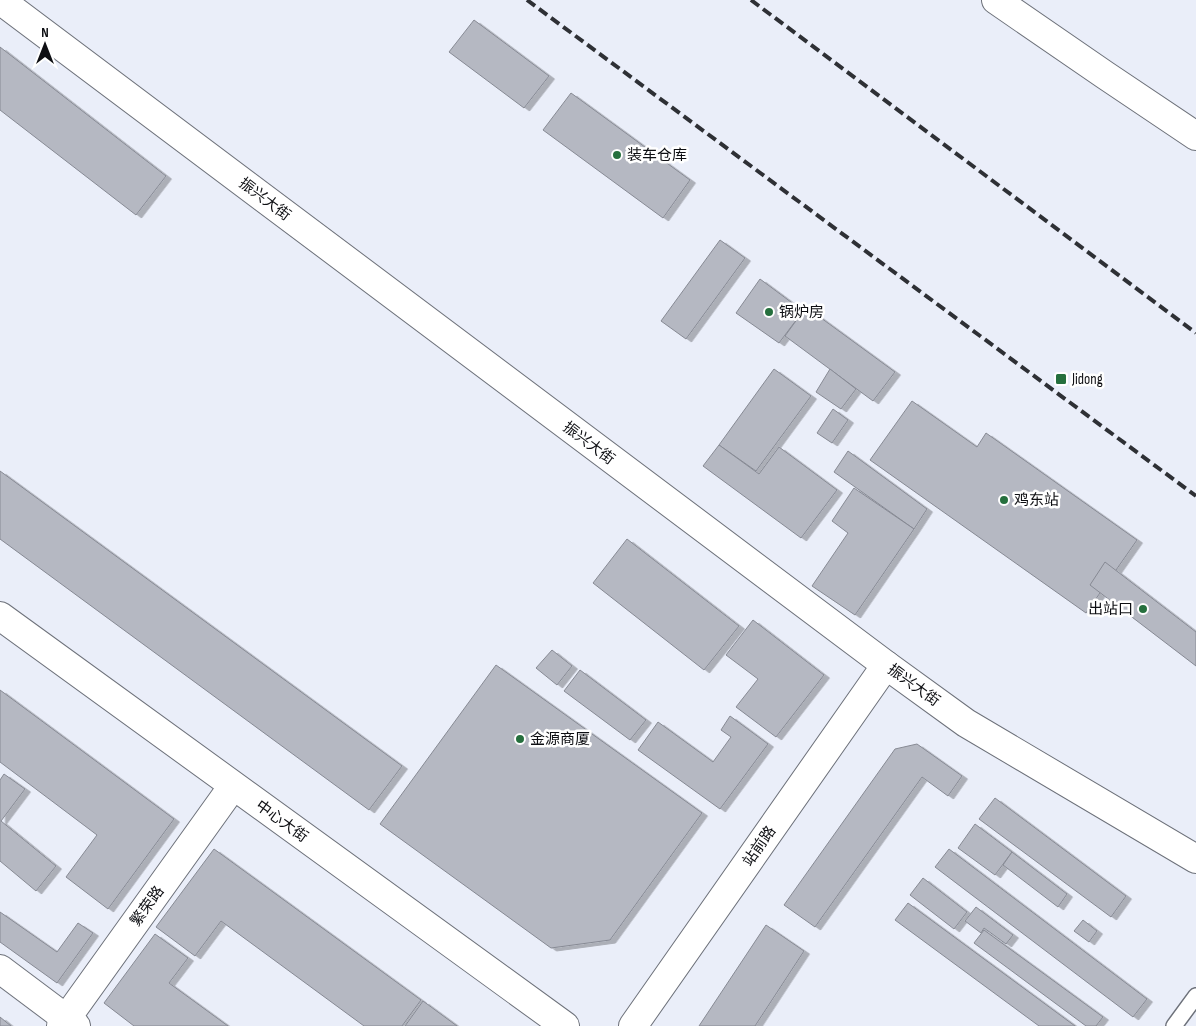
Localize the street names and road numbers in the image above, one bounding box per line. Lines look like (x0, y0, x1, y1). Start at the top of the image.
street label: 振兴大街 (235, 174, 294, 225)
street label: 振兴大街 (559, 418, 618, 469)
street label: 振兴大街 (884, 660, 944, 711)
street label: 中心大街 (252, 796, 312, 847)
street label: 站前路 (739, 822, 780, 870)
street label: 繁荣路 (126, 883, 168, 930)

